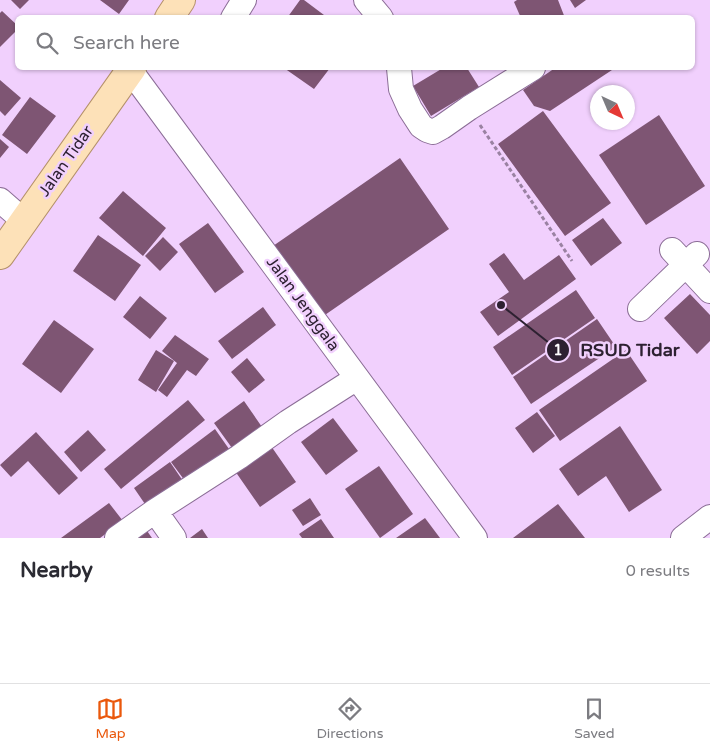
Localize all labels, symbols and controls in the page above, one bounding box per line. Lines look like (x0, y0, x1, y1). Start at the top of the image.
search box (15, 15, 695, 70)
icon: search (33, 29, 61, 57)
text: Search here (73, 32, 180, 54)
north arrow (590, 85, 635, 130)
street label: Jalan Tidar (34, 121, 98, 200)
street label: Jalan Jenggala (262, 253, 344, 355)
callout: RSUD Tidar (545, 333, 690, 366)
text: RSUD Tidar (580, 339, 681, 361)
text: 1 (553, 341, 563, 359)
text: Nearby (20, 558, 93, 583)
text: 0 results (626, 561, 690, 581)
tab: Map (95, 695, 126, 742)
tab: Directions (316, 695, 383, 742)
tab: Saved (574, 695, 615, 742)

